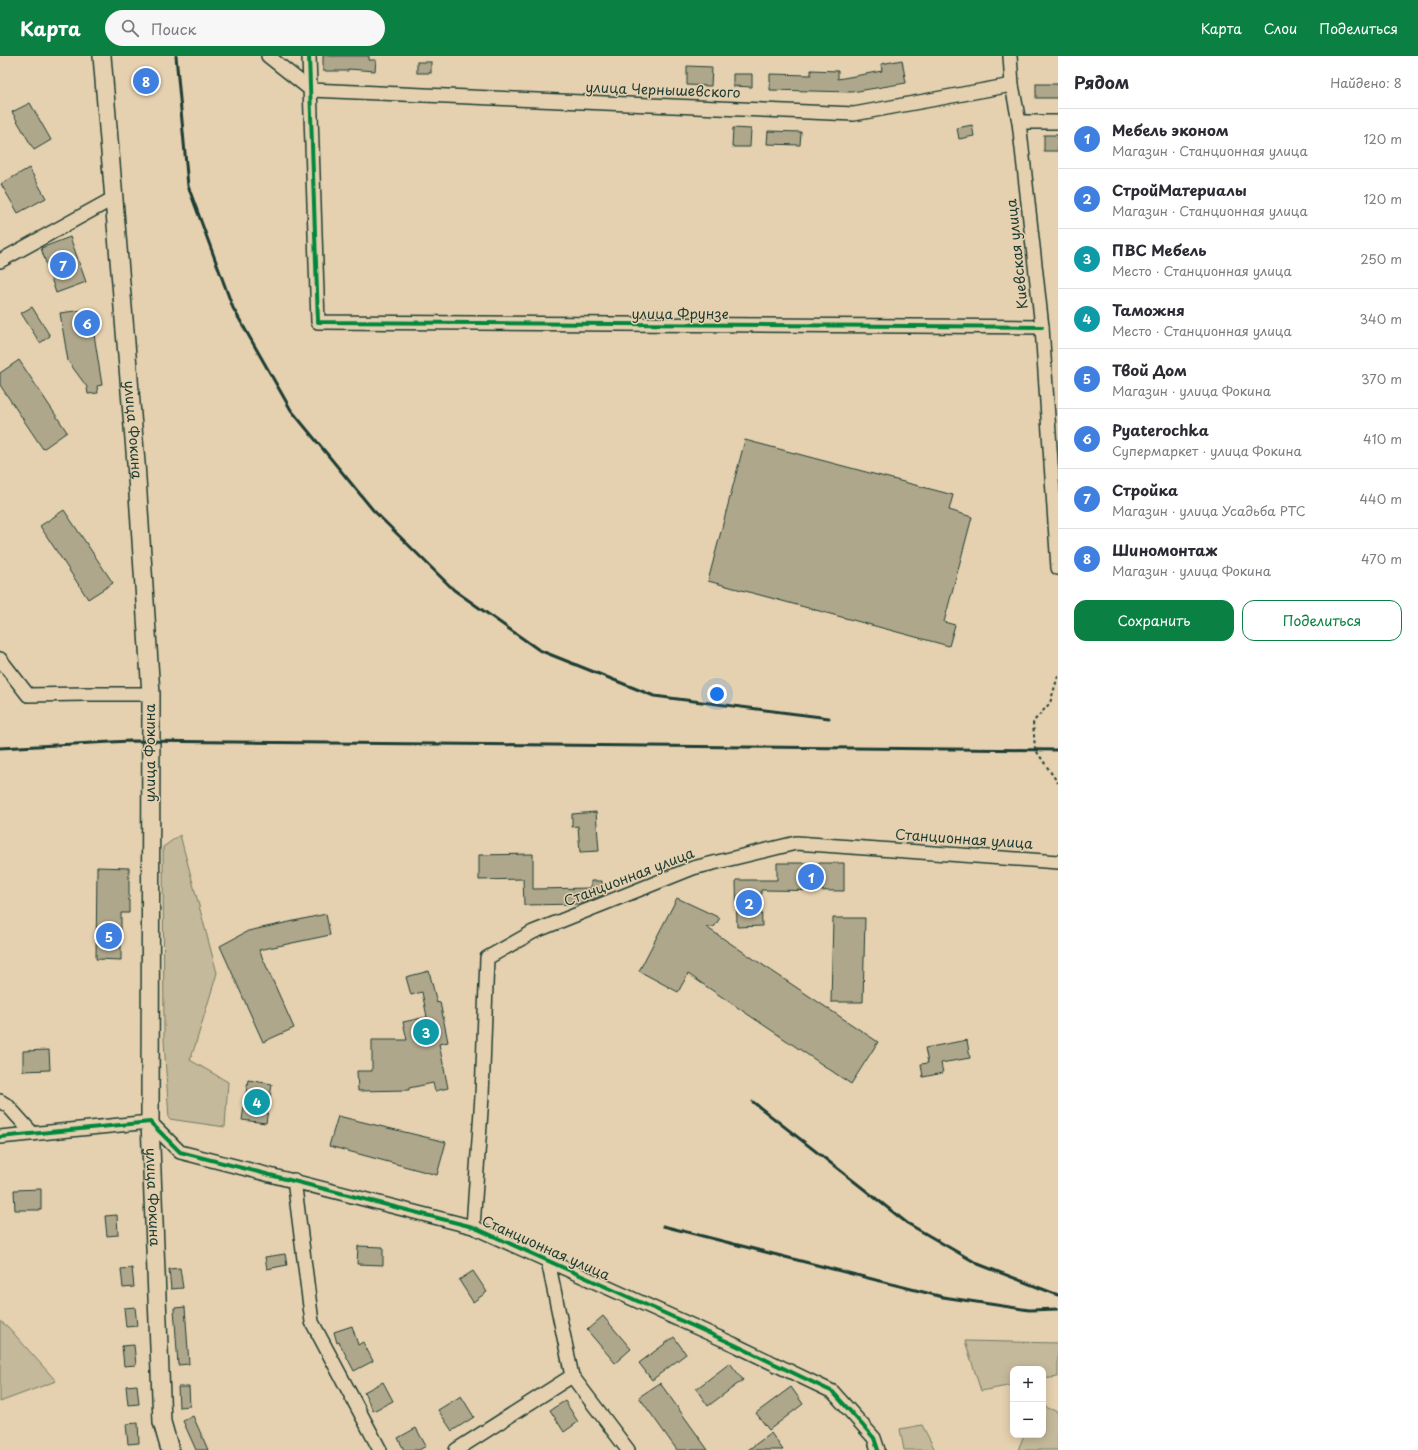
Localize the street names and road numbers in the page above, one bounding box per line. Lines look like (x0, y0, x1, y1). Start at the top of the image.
street label: улица Чернышевского (585, 76, 741, 103)
street label: Киевская улица (1000, 198, 1033, 310)
street label: улица Фрунзе (631, 303, 729, 324)
street label: улица Фокина (119, 380, 148, 480)
street label: улица Фокина (139, 703, 160, 802)
street label: Станционная улица (894, 823, 1034, 854)
street label: Станционная улица (561, 842, 697, 911)
street label: улица Фокина (141, 1147, 166, 1247)
street label: Станционная улица (479, 1210, 614, 1285)

